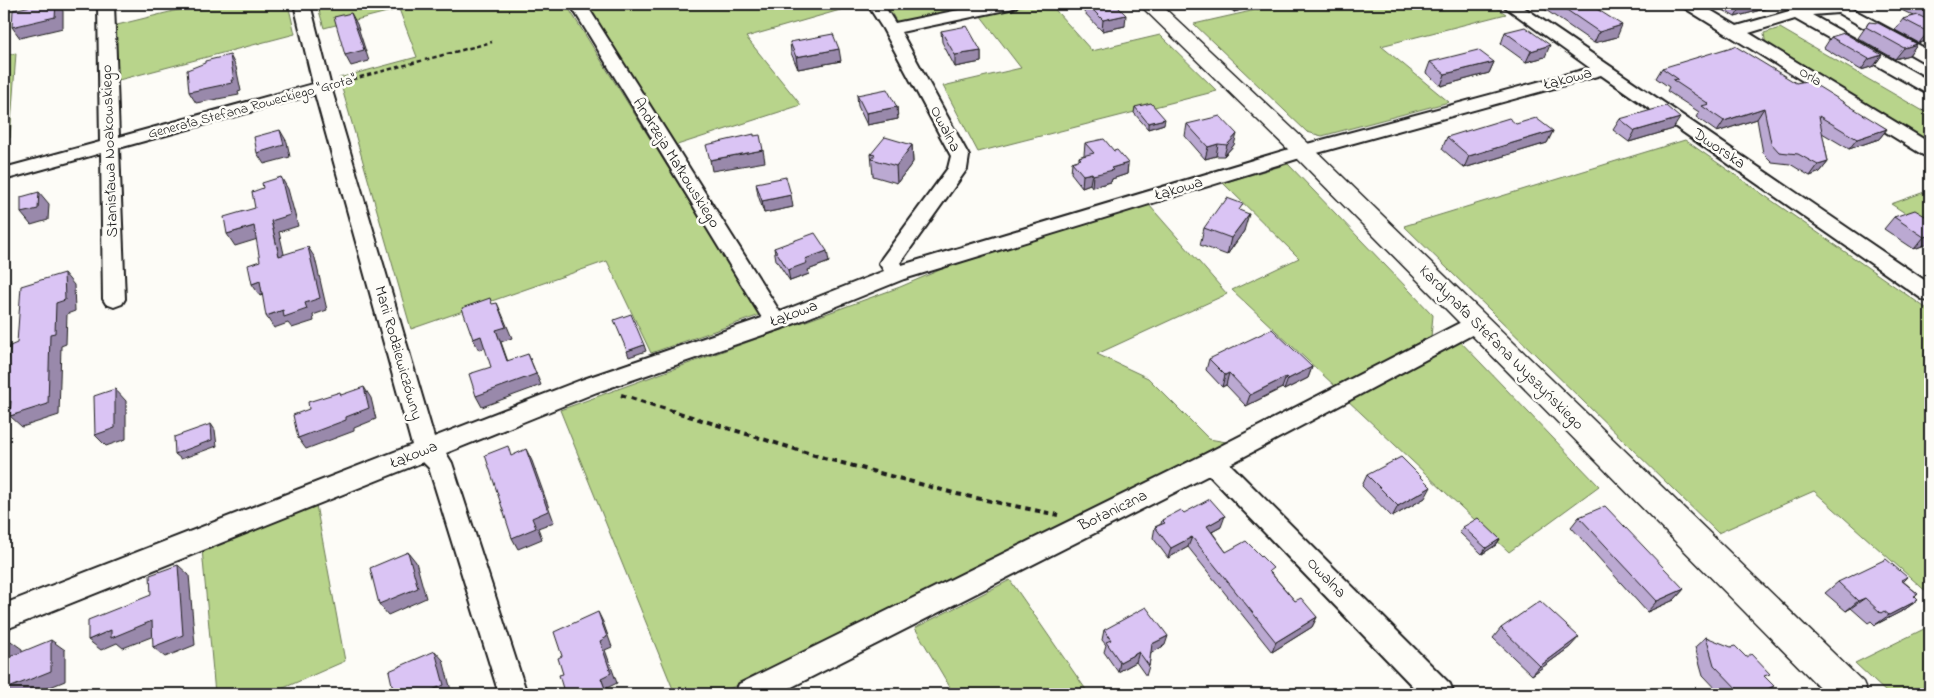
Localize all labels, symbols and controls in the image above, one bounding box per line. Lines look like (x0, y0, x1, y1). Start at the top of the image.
street label: Łąkowa (1540, 61, 1595, 97)
street label: Orla (1795, 62, 1825, 92)
street label: Stanisława Noakowskiego (95, 64, 125, 238)
street label: Generała Stefana Roweckiego "Grota" (146, 69, 358, 146)
street label: Andrzeja Małkowskiego (626, 93, 726, 233)
street label: Owalna (923, 102, 967, 156)
street label: Dworska (1687, 122, 1750, 175)
street label: Łąkowa (1151, 170, 1206, 208)
street label: Kardynała Stefana Wyszyńskiego (1413, 260, 1589, 436)
street label: Marii Rodziewiczówny (367, 283, 429, 423)
street label: Łąkowa (766, 294, 821, 334)
street label: Łąkowa (386, 435, 441, 476)
street label: Botaniczna (1073, 484, 1152, 538)
street label: Owalna (1300, 552, 1352, 604)

